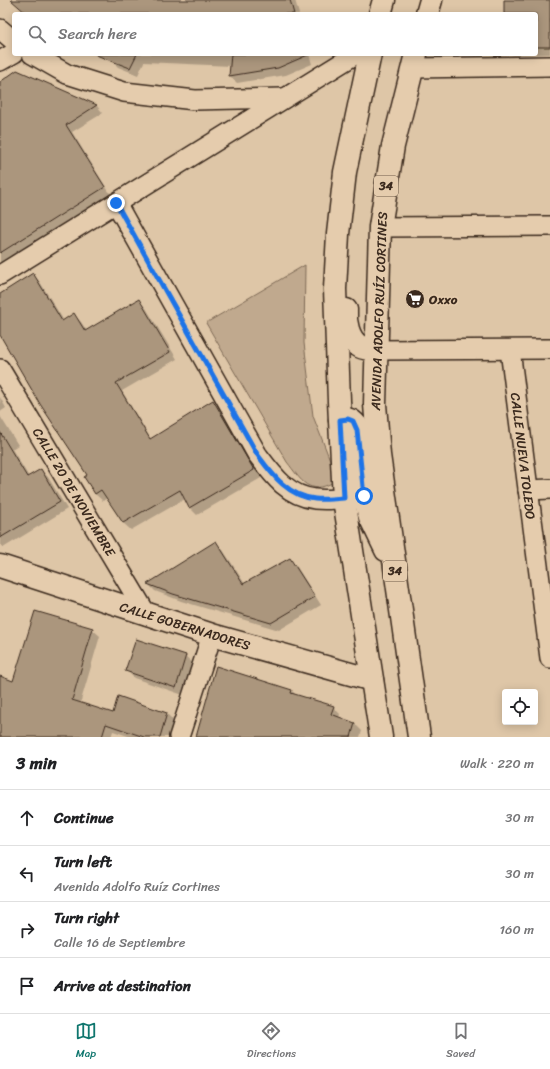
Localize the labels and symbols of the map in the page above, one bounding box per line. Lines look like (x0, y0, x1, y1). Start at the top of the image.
road number: 34 (374, 176, 398, 196)
route end (107, 194, 125, 212)
street label: AVENIDA ADOLFO RUÍZ CORTINES (364, 211, 394, 412)
supermarket icon: Oxxo (404, 288, 426, 310)
place label: Oxxo (428, 288, 458, 311)
street label: CALLE NUEVA TOLEDO (504, 391, 542, 521)
street label: CALLE 20 DE NOVIEMBRE (26, 423, 122, 562)
route start (355, 487, 373, 505)
road number: 34 (383, 561, 407, 581)
street label: CALLE GOBERNADORES (117, 595, 253, 657)

